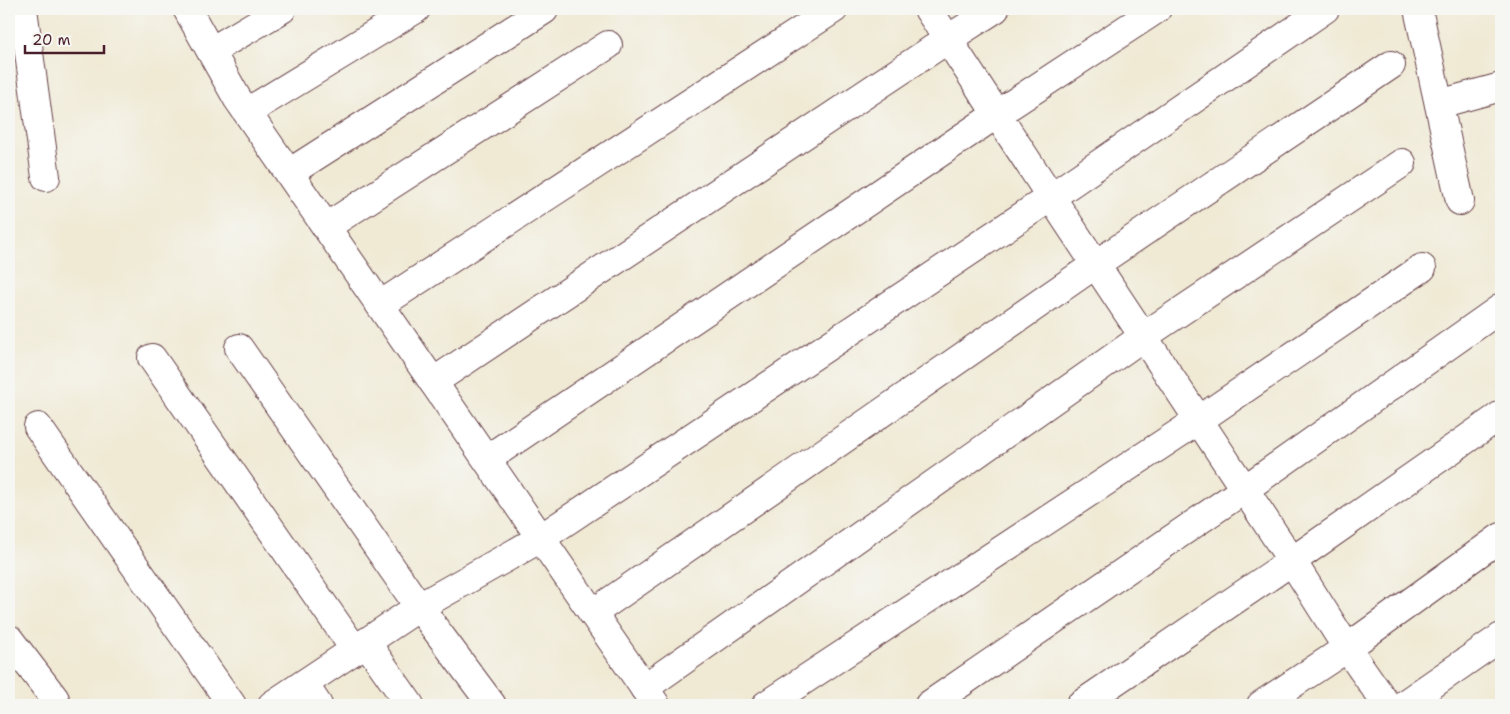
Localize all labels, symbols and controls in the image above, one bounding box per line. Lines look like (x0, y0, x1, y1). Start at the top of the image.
scale bar (25, 22, 104, 54)
text: 20 m (32, 30, 71, 50)

